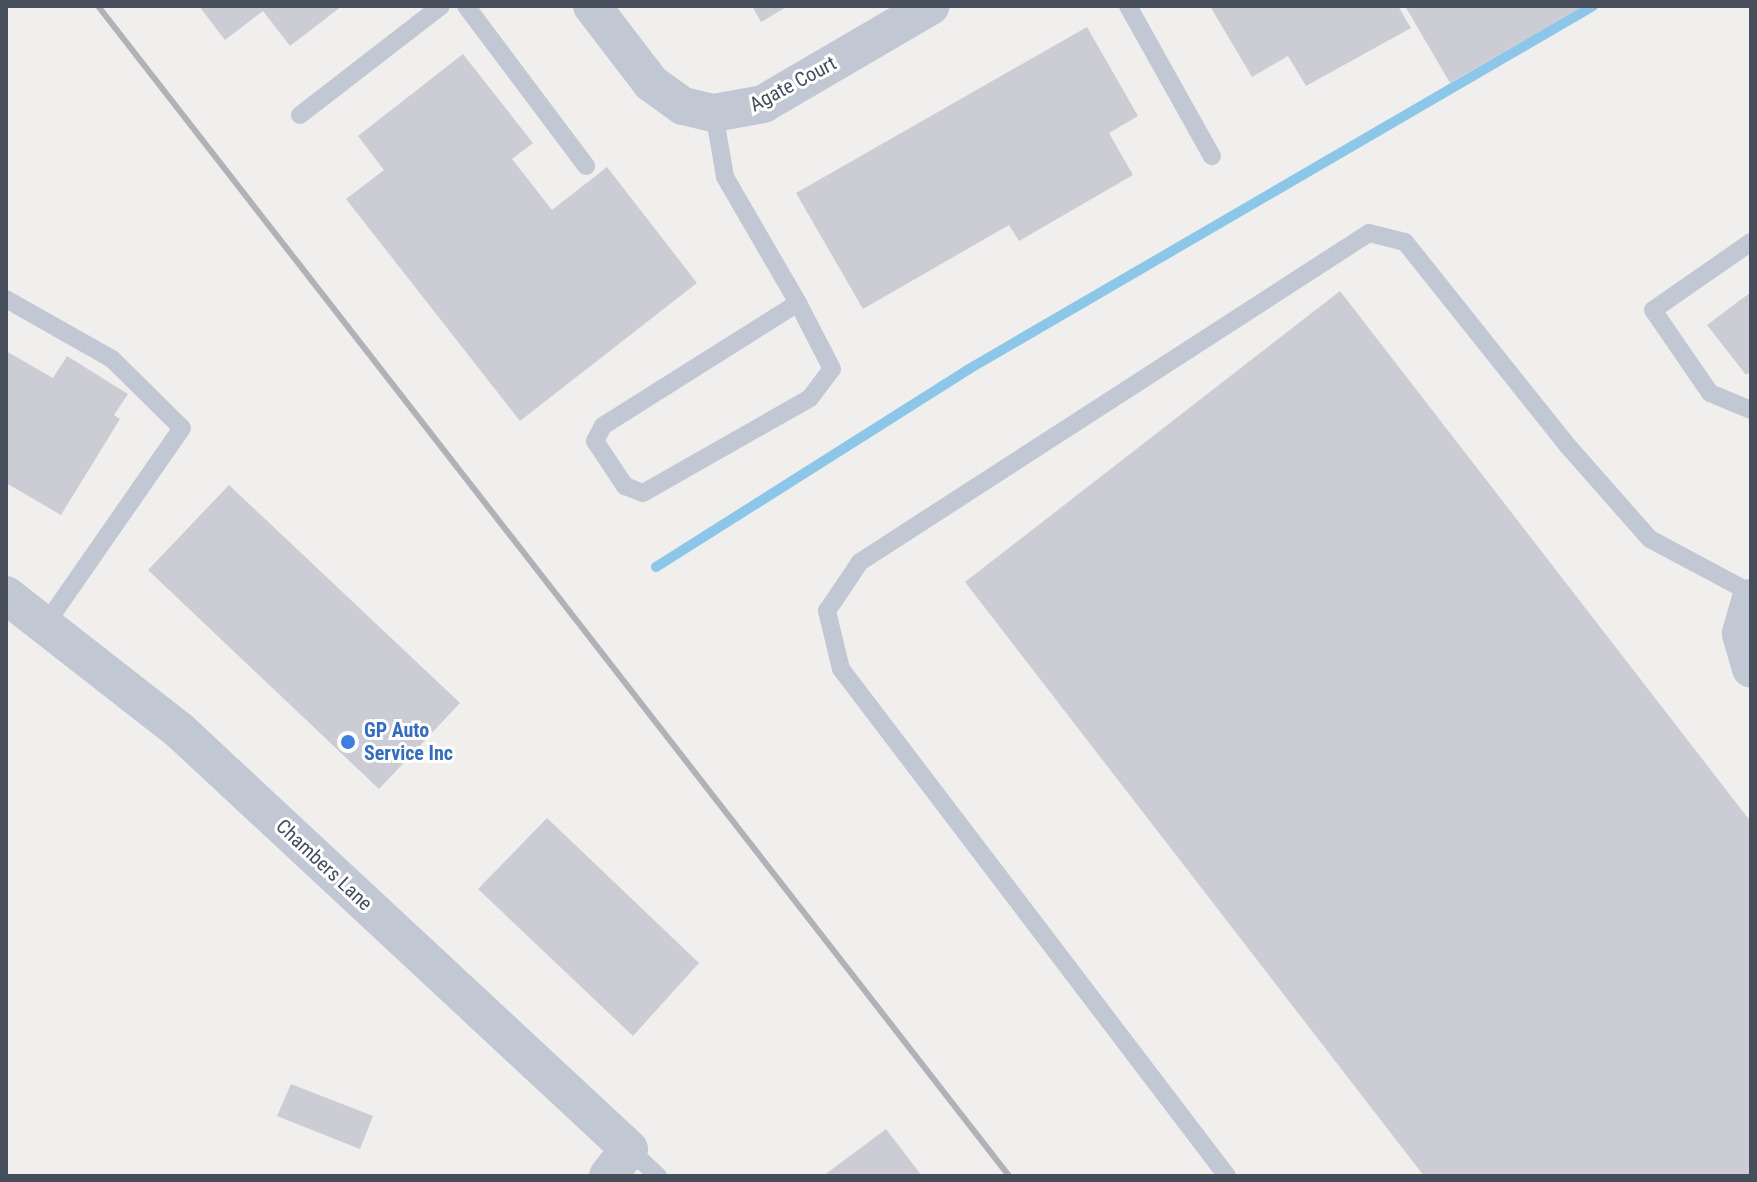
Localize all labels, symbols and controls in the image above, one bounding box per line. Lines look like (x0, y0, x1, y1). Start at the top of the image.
street label: Agate Court (746, 51, 840, 117)
place label: GP Auto Service Inc (364, 718, 453, 765)
marker: GP Auto Service Inc (339, 733, 357, 751)
street label: Chambers Lane (271, 814, 377, 916)

